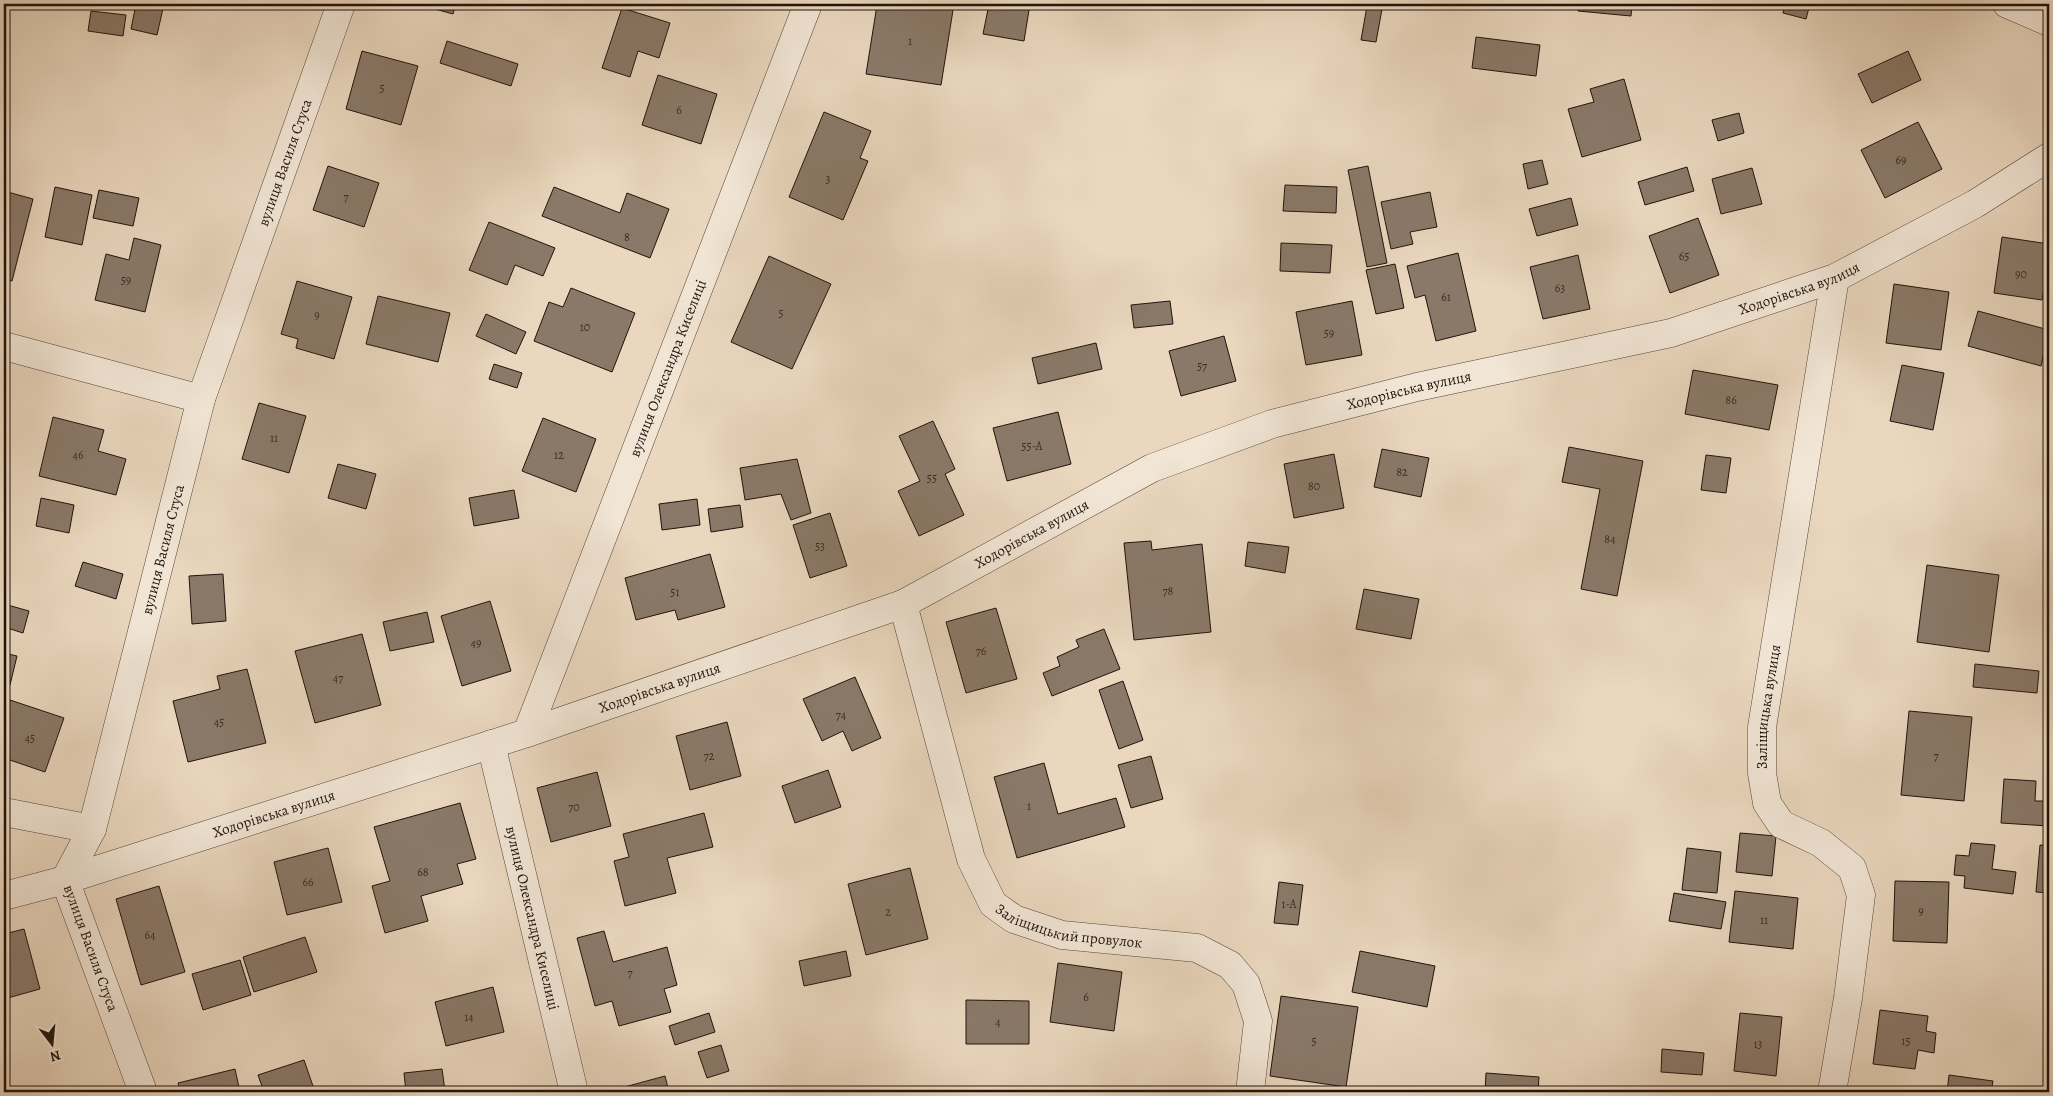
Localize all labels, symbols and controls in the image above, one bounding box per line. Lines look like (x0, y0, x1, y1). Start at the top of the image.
house number: 1 (908, 33, 912, 49)
house number: 5 (379, 80, 385, 96)
street label: вулиця Василя Стуса (253, 96, 317, 229)
house number: 6 (676, 102, 682, 118)
house number: 69 (1895, 152, 1907, 168)
house number: 3 (826, 171, 831, 187)
house number: 7 (343, 189, 349, 205)
house number: 8 (624, 229, 630, 245)
house number: 65 (1679, 248, 1689, 264)
street label: Ходорівська вулиця (1736, 257, 1863, 320)
house number: 90 (2015, 266, 2027, 282)
house number: 59 (121, 272, 131, 288)
street label: вулиця Олександра Киселиці (624, 277, 711, 460)
house number: 63 (1555, 280, 1565, 296)
house number: 61 (1441, 289, 1451, 305)
house number: 5 (778, 305, 784, 321)
house number: 9 (314, 307, 320, 323)
house number: 10 (580, 319, 590, 335)
house number: 59 (1324, 325, 1334, 341)
house number: 57 (1197, 358, 1208, 374)
street label: Ходорівська вулиця (1344, 366, 1473, 415)
house number: 86 (1725, 392, 1737, 408)
house number: 11 (270, 430, 278, 446)
house number: 55-А (1021, 438, 1044, 454)
house number: 46 (73, 447, 84, 463)
house number: 12 (554, 447, 564, 463)
house number: 82 (1396, 464, 1408, 480)
house number: 55 (927, 470, 937, 486)
house number: 80 (1308, 478, 1320, 494)
street label: вулиця Василя Стуса (137, 482, 189, 617)
street label: Ходорівська вулиця (971, 494, 1092, 573)
house number: 84 (1604, 531, 1616, 547)
house number: 53 (815, 538, 825, 554)
house number: 78 (1163, 583, 1174, 599)
house number: 51 (670, 584, 680, 600)
house number: 49 (471, 635, 481, 651)
house number: 76 (976, 643, 987, 659)
street label: Заліщицька вулиця (1752, 643, 1785, 769)
street label: Ходорівська вулиця (596, 657, 723, 718)
house number: 47 (333, 670, 344, 686)
house number: 74 (836, 707, 847, 723)
house number: 45 (214, 714, 224, 730)
house number: 45 (25, 730, 35, 746)
house number: 72 (704, 748, 715, 764)
house number: 7 (1933, 748, 1939, 764)
street label: Ходорівська вулиця (210, 785, 337, 842)
house number: 1 (1027, 798, 1031, 814)
house number: 70 (568, 799, 580, 815)
street label: вулиця Олександра Киселиці (501, 824, 564, 1012)
house number: 68 (417, 864, 429, 880)
house number: 66 (302, 874, 314, 890)
street label: вулиця Василя Стуса (59, 882, 123, 1014)
house number: 1-А (1281, 896, 1298, 912)
street label: Заліщицький провулок (991, 899, 1143, 953)
house number: 9 (1918, 903, 1924, 919)
house number: 2 (885, 904, 891, 920)
house number: 11 (1760, 912, 1768, 928)
house number: 64 (145, 927, 156, 943)
house number: 7 (627, 965, 633, 981)
house number: 6 (1083, 989, 1089, 1005)
house number: 14 (464, 1009, 474, 1025)
house number: 4 (995, 1014, 1001, 1030)
north arrow (28, 1018, 78, 1068)
house number: 5 (1311, 1033, 1317, 1049)
house number: 15 (1901, 1033, 1911, 1049)
house number: 13 (1753, 1036, 1763, 1052)
text: N (48, 1045, 63, 1067)

